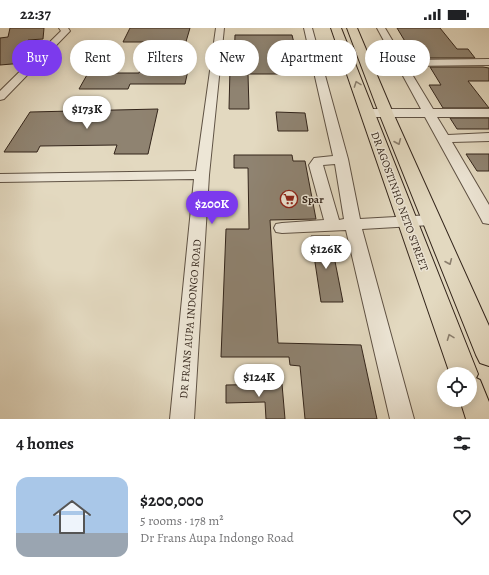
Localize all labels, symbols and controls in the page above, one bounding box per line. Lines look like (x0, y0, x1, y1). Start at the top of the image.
text: 22:37 (20, 4, 51, 24)
chip: Buy (12, 40, 62, 76)
chip: Rent (70, 40, 125, 76)
chip: Filters (133, 40, 197, 76)
chip: New (205, 40, 259, 76)
chip: Apartment (267, 40, 357, 76)
chip: House (365, 40, 430, 76)
one-way arrow (353, 81, 361, 88)
pin: $173K (59, 96, 115, 130)
text: $173K (72, 100, 102, 117)
street label: DR AGOSTINHO NETO STREET (367, 129, 432, 273)
one-way arrow (393, 137, 401, 145)
supermarket icon: Spar (279, 189, 299, 209)
pin: $200K (184, 191, 240, 225)
place label: Spar (302, 192, 324, 207)
text: $200K (195, 195, 229, 212)
pin: $126K (298, 236, 354, 270)
street label: DR FRANS AUPA INDONGO ROAD (176, 238, 205, 399)
text: $126K (310, 240, 342, 257)
one-way arrow (444, 257, 452, 265)
one-way arrow (447, 334, 455, 341)
pin: $124K (231, 364, 287, 398)
map controls (437, 367, 477, 407)
button: locate (437, 367, 477, 407)
text: $124K (243, 368, 275, 385)
text: 4 homes (16, 432, 74, 455)
icon: filters (451, 432, 473, 454)
text: $200,000 (140, 489, 203, 512)
icon: home (48, 493, 96, 541)
icon: heart (451, 506, 473, 528)
text: 5 rooms · 178 m² (140, 512, 224, 529)
text: Dr Frans Aupa Indongo Road (140, 529, 294, 546)

